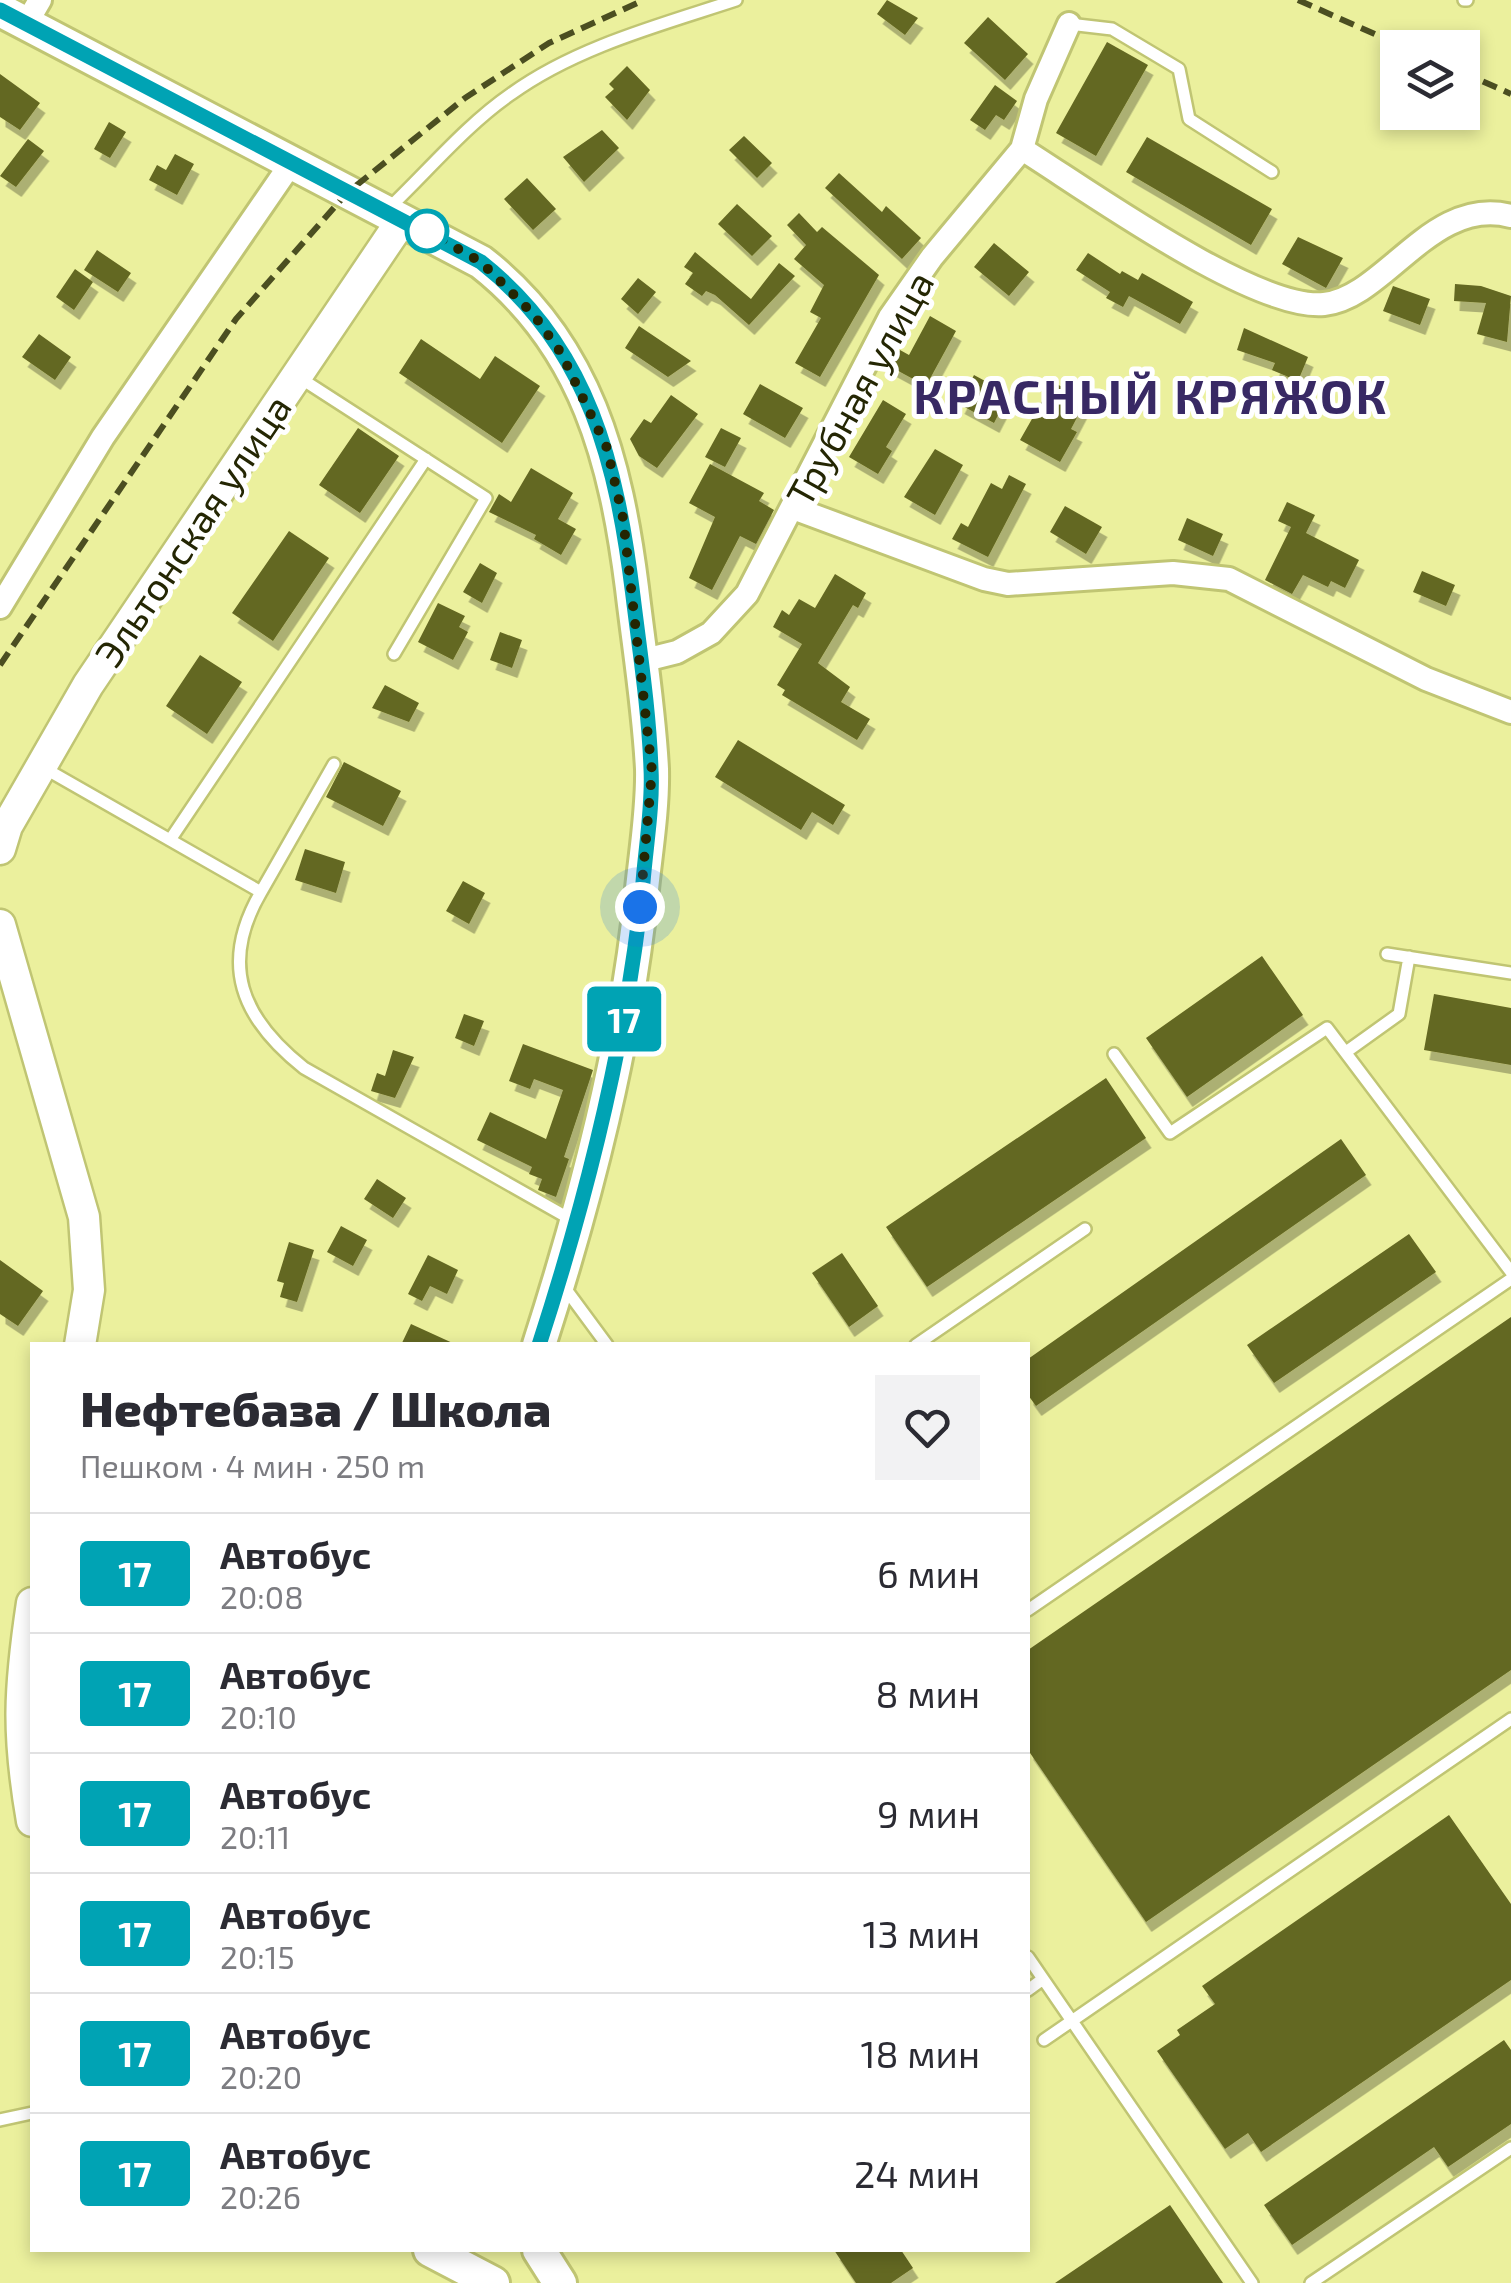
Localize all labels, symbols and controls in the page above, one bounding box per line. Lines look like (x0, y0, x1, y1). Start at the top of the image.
map controls (1380, 30, 1480, 130)
button: layers (1380, 30, 1480, 130)
unlabelled marker (406, 210, 448, 252)
street label: Трубная улица (776, 263, 942, 513)
district label: КРАСНЫЙ КРЯЖОК (913, 366, 1389, 424)
street label: Эльтонская улица (84, 385, 300, 675)
your location (615, 882, 665, 932)
line badge: 17 (579, 986, 669, 1052)
text: 17 (607, 998, 641, 1040)
button: heart (875, 1375, 980, 1480)
text: Нефтебаза / Школа (80, 1379, 551, 1437)
text: Пешком · 4 мин · 250 m (80, 1446, 425, 1484)
text: Автобус (220, 1531, 371, 1577)
text: 6 мин (877, 1550, 980, 1596)
text: 17 (118, 1552, 152, 1594)
text: 20:08 (220, 1577, 304, 1615)
text: Автобус (220, 1651, 371, 1697)
text: 8 мин (876, 1670, 980, 1716)
text: 17 (118, 1672, 152, 1714)
text: 20:10 (220, 1697, 297, 1735)
text: Автобус (220, 1771, 371, 1817)
text: 9 мин (877, 1790, 980, 1836)
text: 17 (118, 1792, 152, 1834)
text: 20:11 (220, 1817, 290, 1855)
text: Автобус (220, 1891, 371, 1937)
text: 13 мин (862, 1910, 980, 1956)
text: 17 (118, 1912, 152, 1954)
text: 20:15 (220, 1937, 295, 1975)
text: Автобус (220, 2011, 371, 2057)
text: 18 мин (860, 2030, 980, 2076)
text: 17 (118, 2032, 152, 2074)
text: 20:20 (220, 2057, 302, 2095)
text: Автобус (220, 2131, 371, 2177)
text: 24 мин (854, 2150, 980, 2196)
text: 17 (118, 2152, 152, 2194)
text: 20:26 (220, 2177, 301, 2215)

